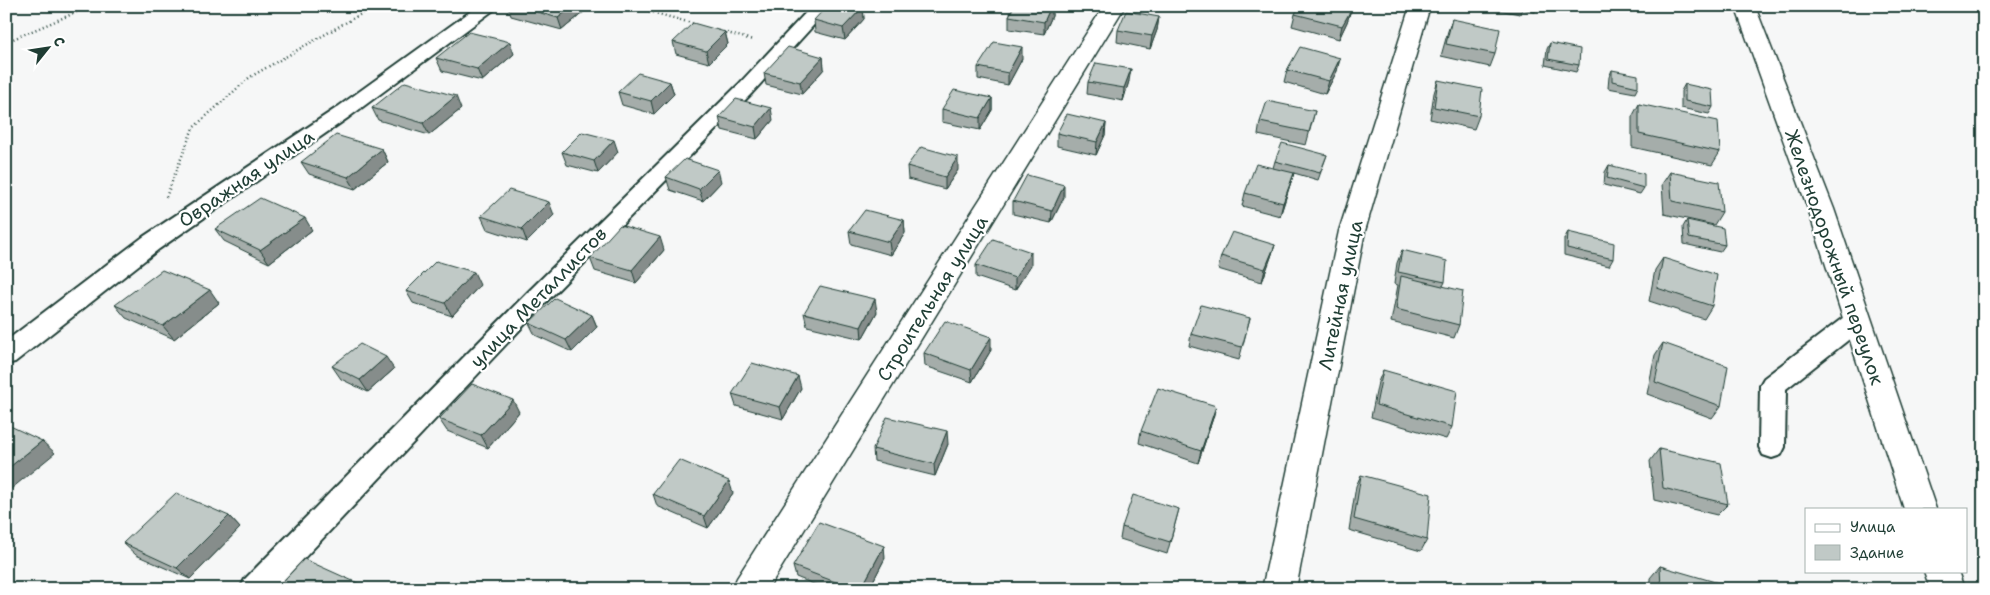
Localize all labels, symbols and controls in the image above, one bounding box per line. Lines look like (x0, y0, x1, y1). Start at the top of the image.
north arrow (22, 22, 72, 72)
text: С (49, 33, 69, 50)
street label: Овражная улица (174, 124, 319, 233)
street label: Железнодорожный переулок (1779, 126, 1890, 388)
street label: Строительная улица (871, 211, 994, 386)
street label: Литейная улица (1312, 217, 1369, 373)
street label: улица Металлистов (464, 221, 612, 373)
legend (1805, 508, 1968, 572)
text: Улица (1850, 517, 1896, 537)
text: Здание (1850, 543, 1904, 563)

